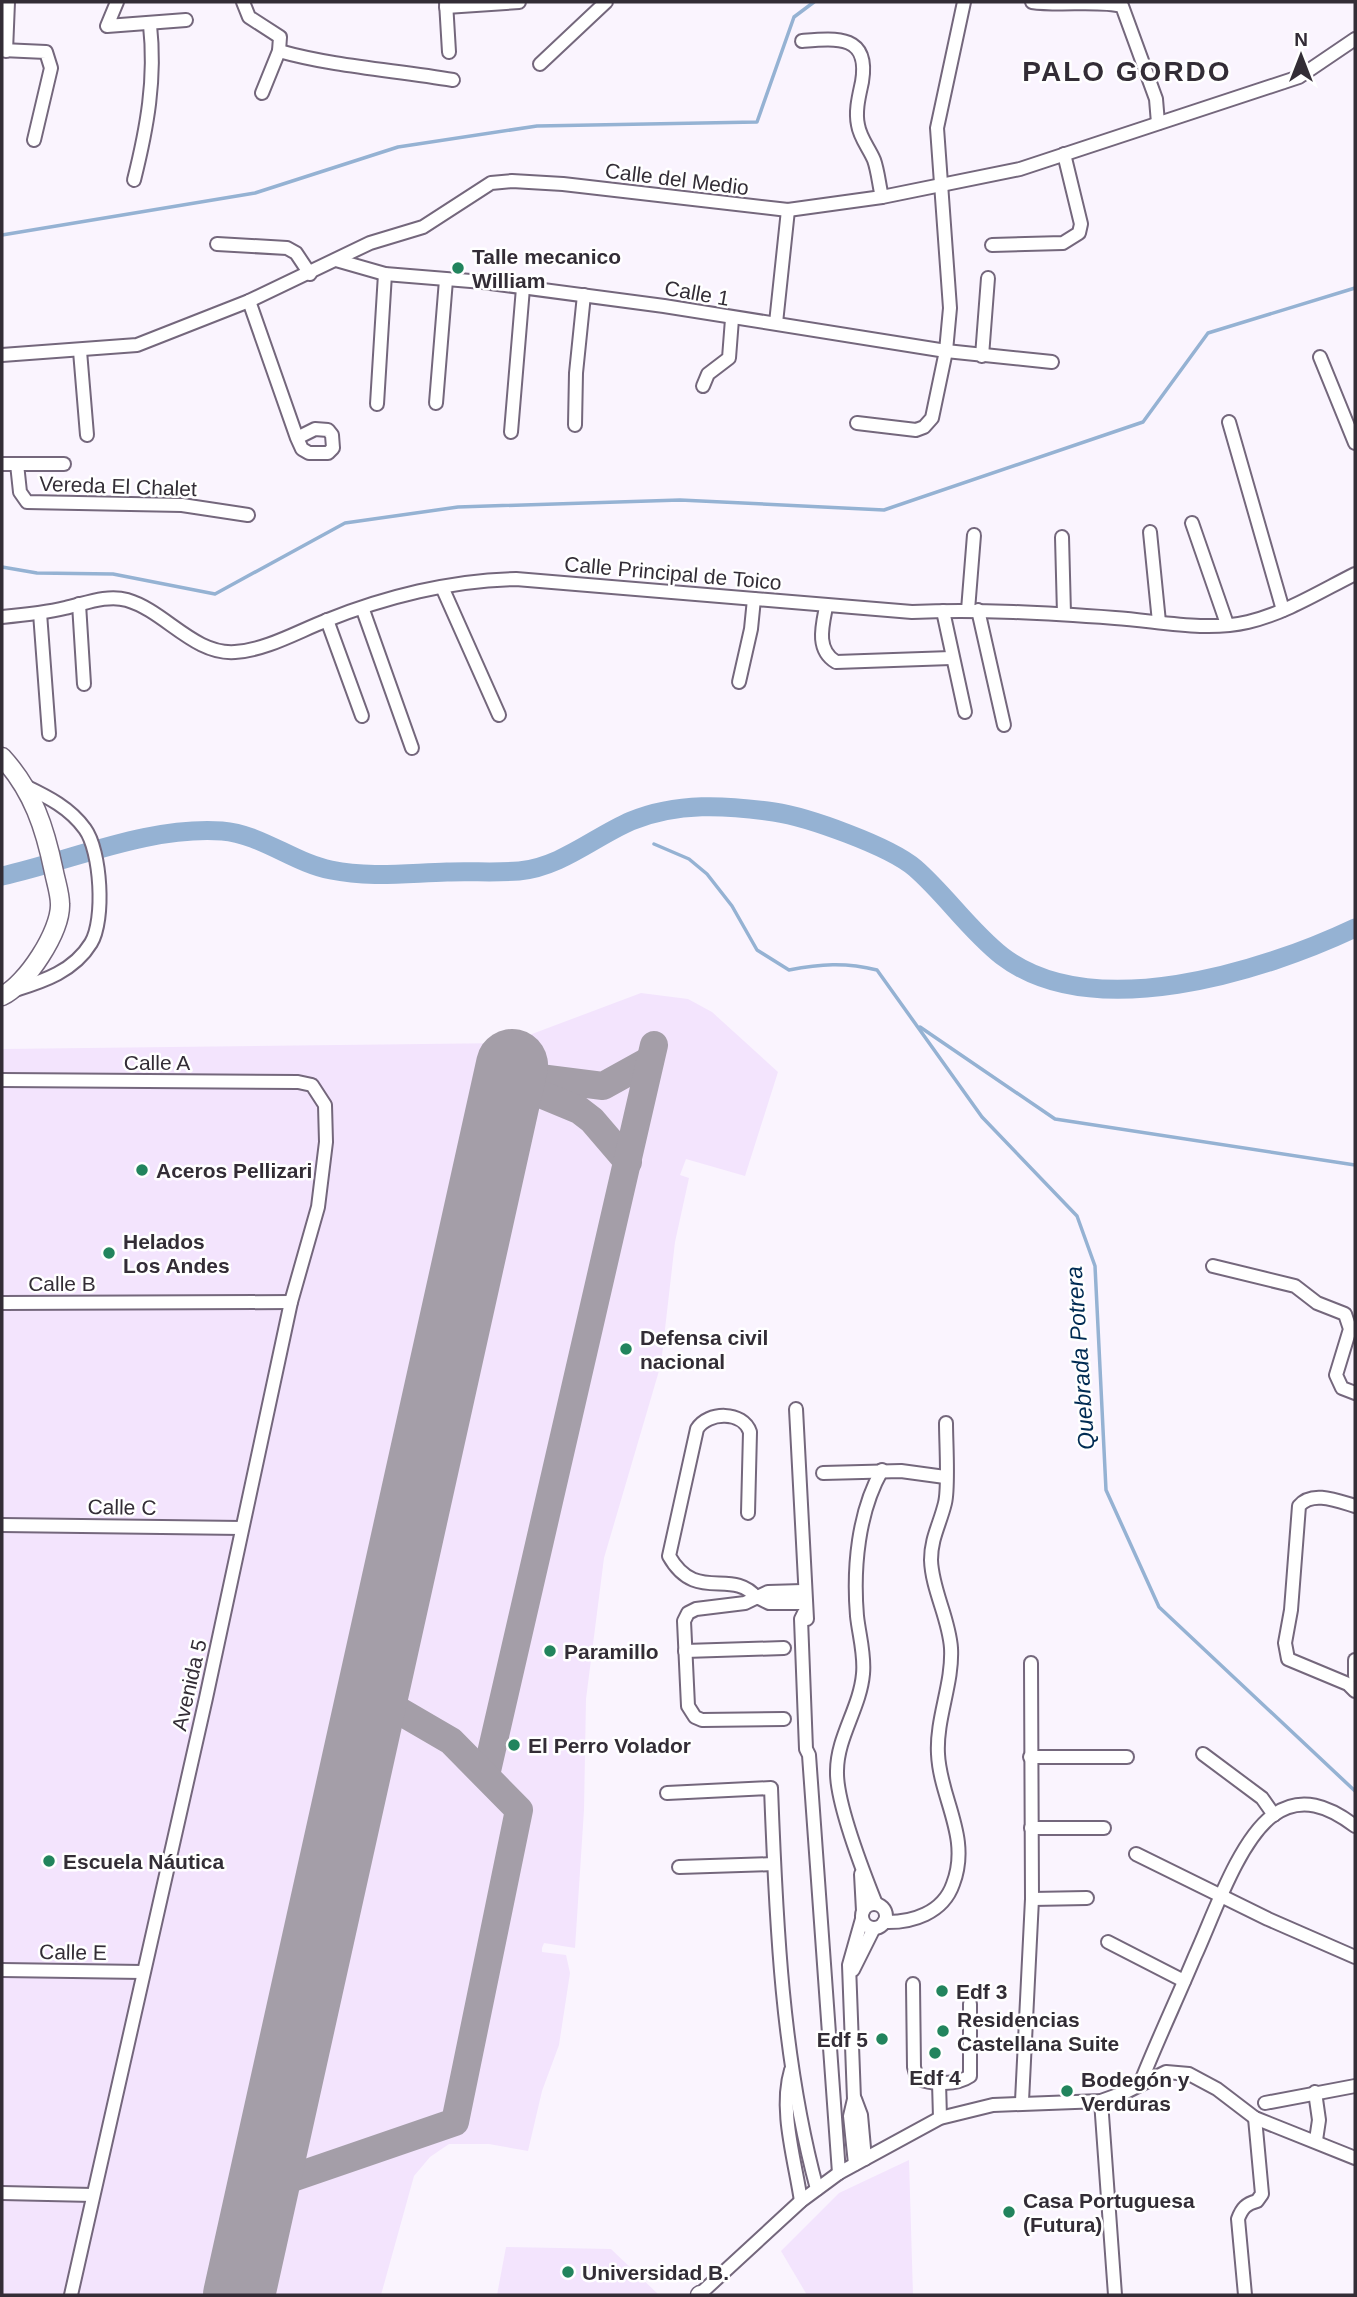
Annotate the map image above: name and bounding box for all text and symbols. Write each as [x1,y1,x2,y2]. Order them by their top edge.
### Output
north arrow [1266,21,1336,91]
text: N [1294,29,1308,50]
district label: PALO GORDO [1022,56,1232,87]
street label: Calle del Medio [604,159,750,199]
place label: Talle mecanico William [472,245,621,292]
marker: Talle mecanico William [450,260,466,276]
street label: Calle 1 [663,276,731,310]
street label: Vereda El Chalet [39,472,197,500]
street label: Calle Principal de Toico [563,552,783,594]
street label: Calle A [124,1051,190,1074]
place label: Aceros Pellizari [156,1159,312,1182]
marker: Aceros Pellizari [134,1162,150,1178]
place label: Helados Los Andes [123,1230,230,1277]
marker: Helados Los Andes [101,1245,117,1261]
water label: Quebrada Potrera [1061,1265,1099,1451]
street label: Calle B [28,1272,96,1295]
place label: Defensa civil nacional [640,1326,768,1373]
marker: Defensa civil nacional [618,1341,634,1357]
street label: Calle C [87,1495,157,1519]
street label: Avenida 5 [167,1637,211,1733]
place label: Paramillo [564,1640,659,1663]
marker: Paramillo [542,1643,558,1659]
place label: El Perro Volador [528,1734,691,1757]
marker: El Perro Volador [506,1737,522,1753]
place label: Escuela Náutica [63,1850,224,1873]
marker: Escuela Náutica [41,1853,57,1869]
street label: Calle E [39,1940,107,1964]
place label: Edf 3 [956,1980,1007,2003]
marker: Edf 3 [934,1983,950,1999]
place label: Residencias Castellana Suite [957,2008,1119,2055]
marker: Residencias Castellana Suite [935,2023,951,2039]
place label: Edf 5 [817,2028,868,2051]
marker: Edf 5 [874,2031,890,2047]
marker: Edf 4 [927,2045,943,2061]
place label: Edf 4 [909,2066,961,2089]
place label: Bodegón y Verduras [1081,2068,1190,2115]
marker: Bodegón y Verduras [1059,2083,1075,2099]
place label: Casa Portuguesa (Futura) [1023,2189,1195,2236]
marker: Casa Portuguesa (Futura) [1001,2204,1017,2220]
place label: Universidad B. [582,2261,729,2284]
marker: Universidad B. [560,2264,576,2280]

